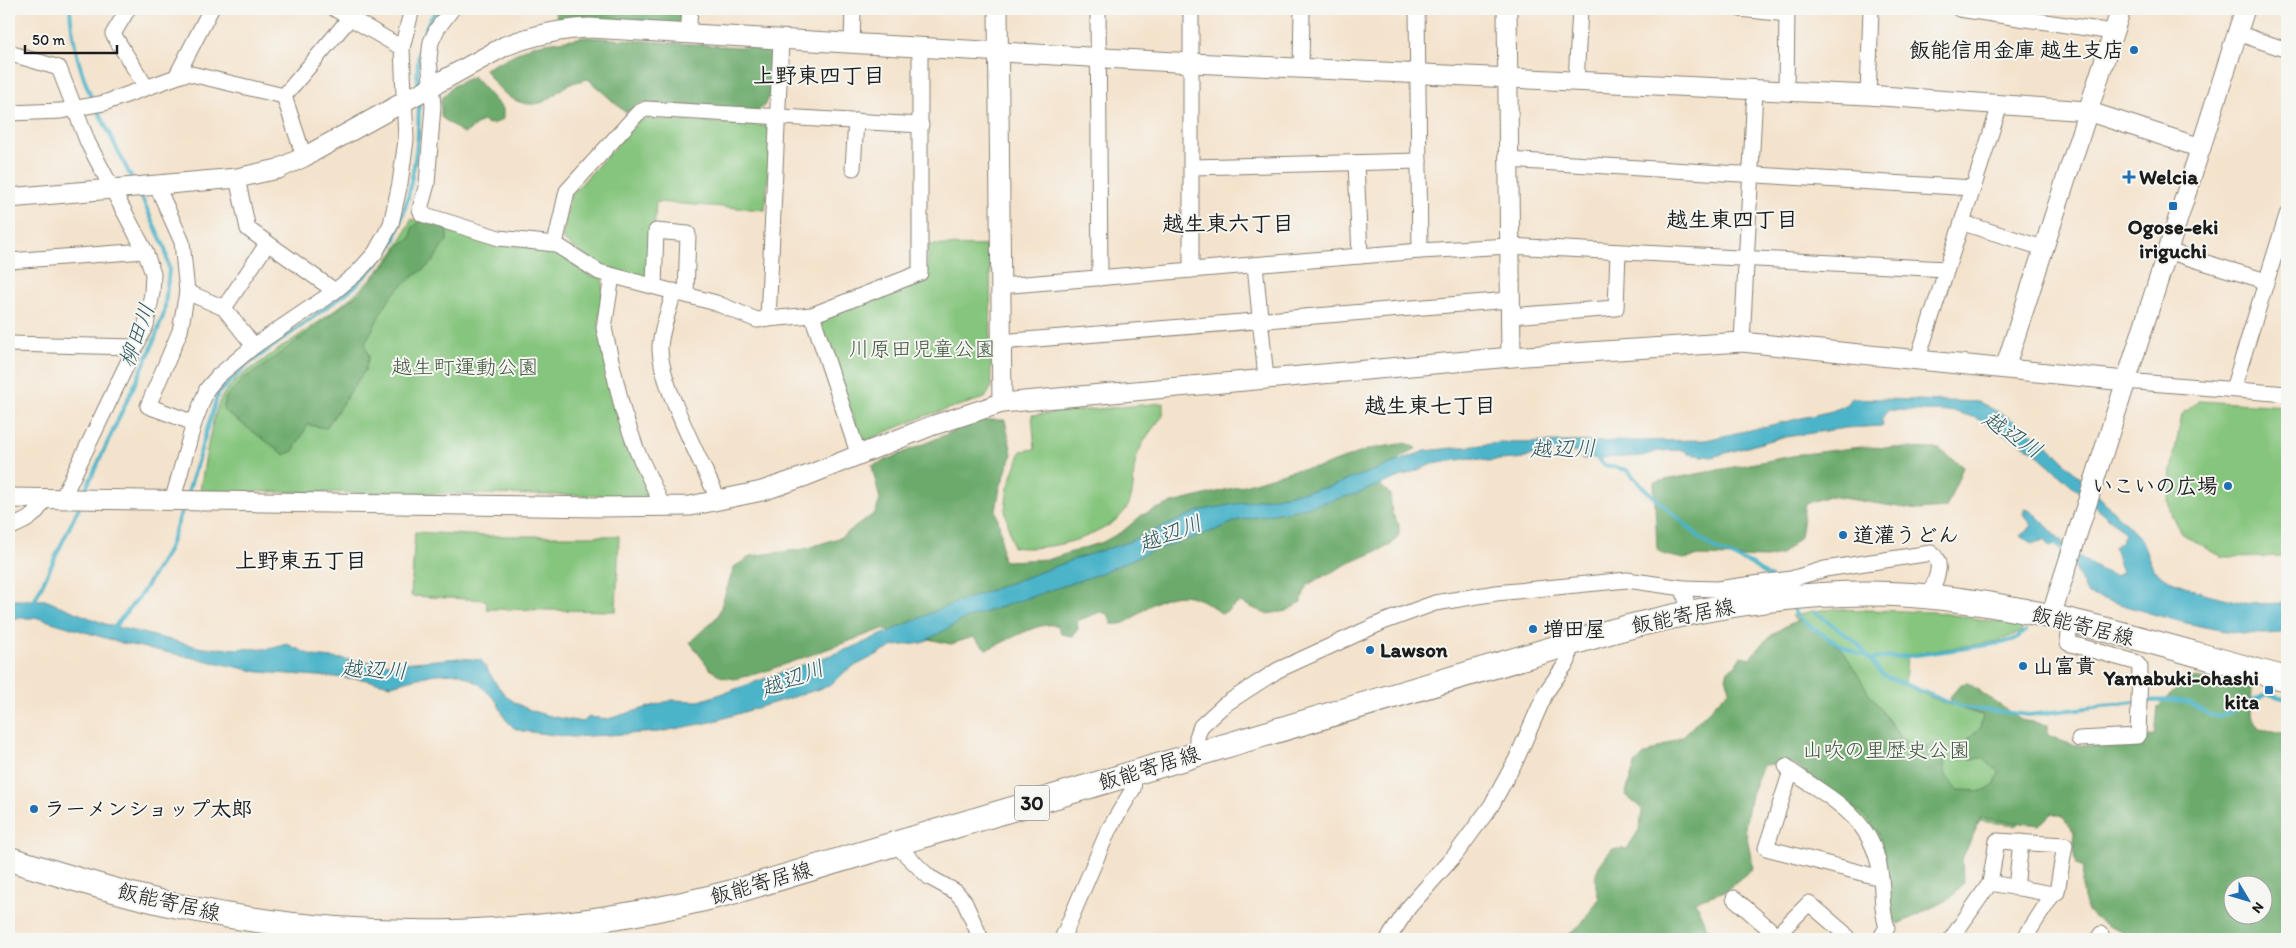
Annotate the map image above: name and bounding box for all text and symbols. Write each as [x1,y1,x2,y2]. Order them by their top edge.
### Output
scale bar [25,22,118,54]
text: 50 m [32,31,65,49]
place label: 飯能信用金庫 越生支店 [1909,37,2124,62]
marker: 飯能信用金庫 越生支店 [2128,44,2140,56]
district label: 上野東四丁目 [753,62,885,89]
place label: Welcia [2139,164,2199,189]
marker: Welcia [2123,171,2135,183]
marker: Ogose-eki iriguchi [2167,200,2179,212]
district label: 越生東四丁目 [1666,206,1798,233]
district label: 越生東六丁目 [1162,210,1294,237]
place label: Ogose-eki iriguchi [2128,214,2218,264]
water label: 柳田川 [112,300,160,371]
park label: 川原田児童公園 [849,336,996,361]
park label: 越生町運動公園 [392,354,539,379]
district label: 越生東七丁目 [1364,392,1496,419]
water label: 越辺川 [1977,404,2048,464]
water label: 越辺川 [1529,434,1596,463]
place label: いこいの広場 [2092,473,2218,498]
marker: いこいの広場 [2222,480,2234,492]
water label: 越辺川 [1134,509,1206,558]
place label: 道灌うどん [1853,522,1959,547]
marker: 道灌うどん [1837,529,1849,541]
district label: 上野東五丁目 [235,547,367,574]
street label: 飯能寄居線 [1629,593,1737,638]
street label: 飯能寄居線 [2029,601,2137,650]
place label: 増田屋 [1543,616,1606,641]
marker: 増田屋 [1527,623,1539,635]
place label: Lawson [1380,637,1448,662]
marker: Lawson [1364,644,1376,656]
place label: 山富貴 [2033,653,2096,678]
water label: 越辺川 [756,654,828,703]
water label: 越辺川 [340,655,407,684]
marker: 山富貴 [2017,660,2029,672]
place label: Yamabuki-ohashi kita [2103,665,2260,714]
marker: Yamabuki-ohashi kita [2263,684,2275,696]
park label: 山吹の里歴史公園 [1802,737,1970,762]
street label: 飯能寄居線 [1095,740,1203,795]
road number: 30 [1014,786,1050,820]
place label: ラーメンショップ太郎 [44,796,252,821]
marker: ラーメンショップ太郎 [28,803,40,815]
street label: 飯能寄居線 [707,856,815,909]
north arrow [2224,876,2274,926]
street label: 飯能寄居線 [115,878,223,926]
text: N [2248,899,2267,917]

